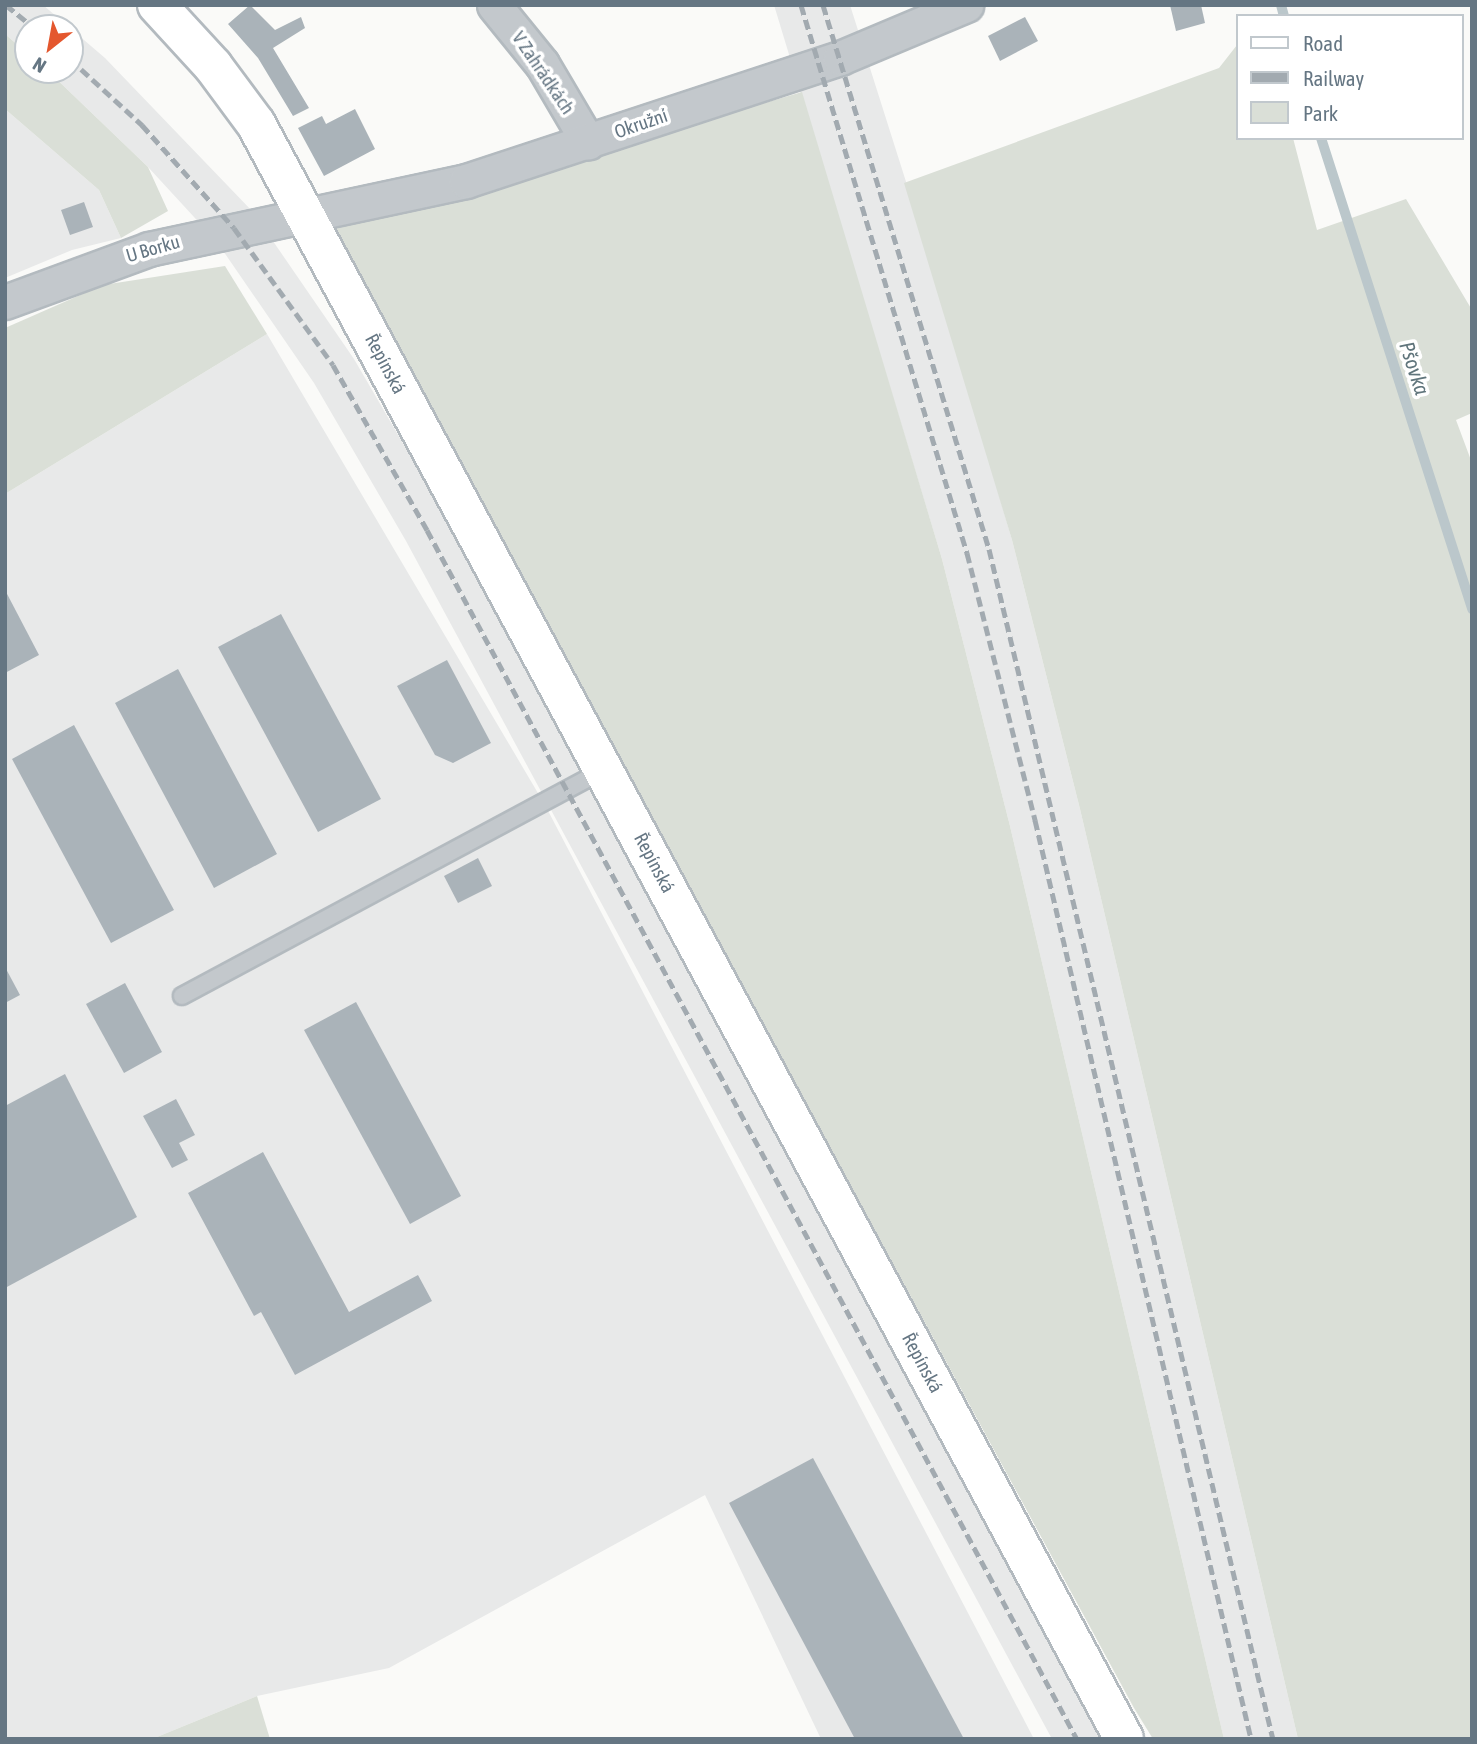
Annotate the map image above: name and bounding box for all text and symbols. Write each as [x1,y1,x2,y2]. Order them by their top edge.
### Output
north arrow [14,14,84,84]
legend [1236,14,1463,140]
street label: V Zahrádkách [507,27,579,119]
text: Road [1303,31,1343,55]
text: N [29,53,50,78]
text: Railway [1303,66,1364,90]
text: Park [1303,101,1338,125]
street label: Okružní [611,104,671,144]
street label: U Borku [123,230,183,268]
street label: Řepínská [360,330,410,398]
water label: Pšovka [1395,338,1435,398]
street label: Řepínská [629,829,679,897]
street label: Řepínská [897,1329,947,1397]

